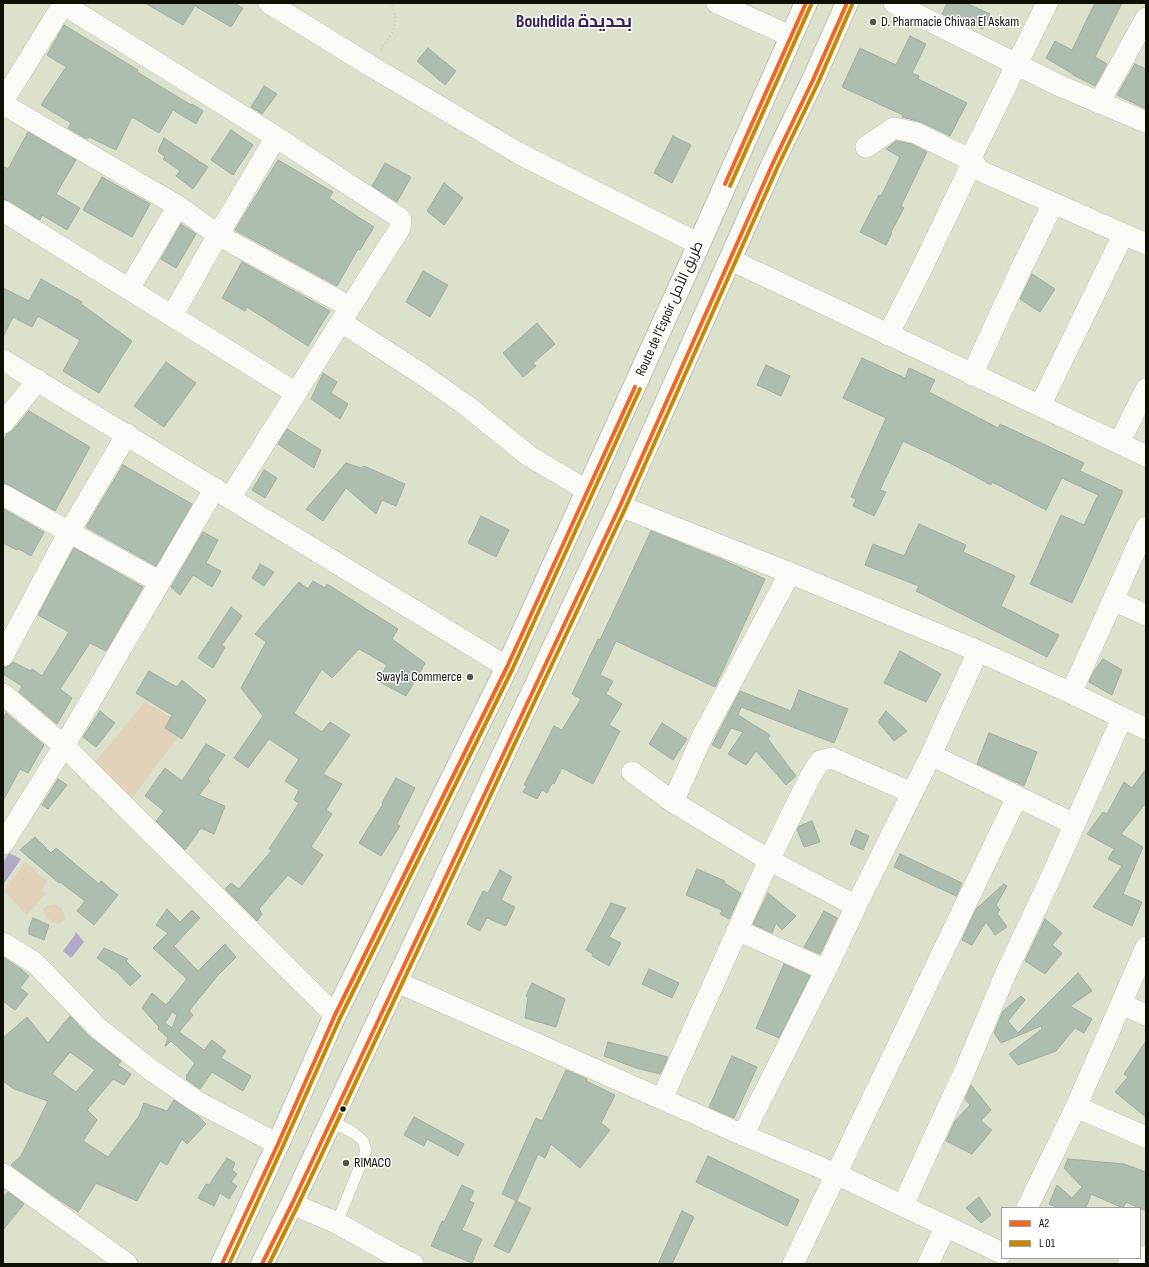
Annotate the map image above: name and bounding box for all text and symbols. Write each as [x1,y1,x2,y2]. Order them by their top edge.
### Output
district label: Bouhdida بحديدة [516,11,632,33]
place label: D. Pharmacie Chivaa El Askam [881,14,1019,30]
marker: D. Pharmacie Chivaa El Askam [868,17,878,27]
street label: Route de l’Espoir طريق الأمل [633,239,707,379]
place label: Swayla Commerce [376,669,462,685]
marker: Swayla Commerce [465,672,475,682]
unlabelled marker [338,1104,348,1114]
place label: RIMACO [354,1155,391,1171]
marker: RIMACO [341,1158,351,1168]
legend [1001,1207,1141,1259]
text: A2 [1039,1216,1049,1231]
text: L 01 [1039,1236,1055,1251]

